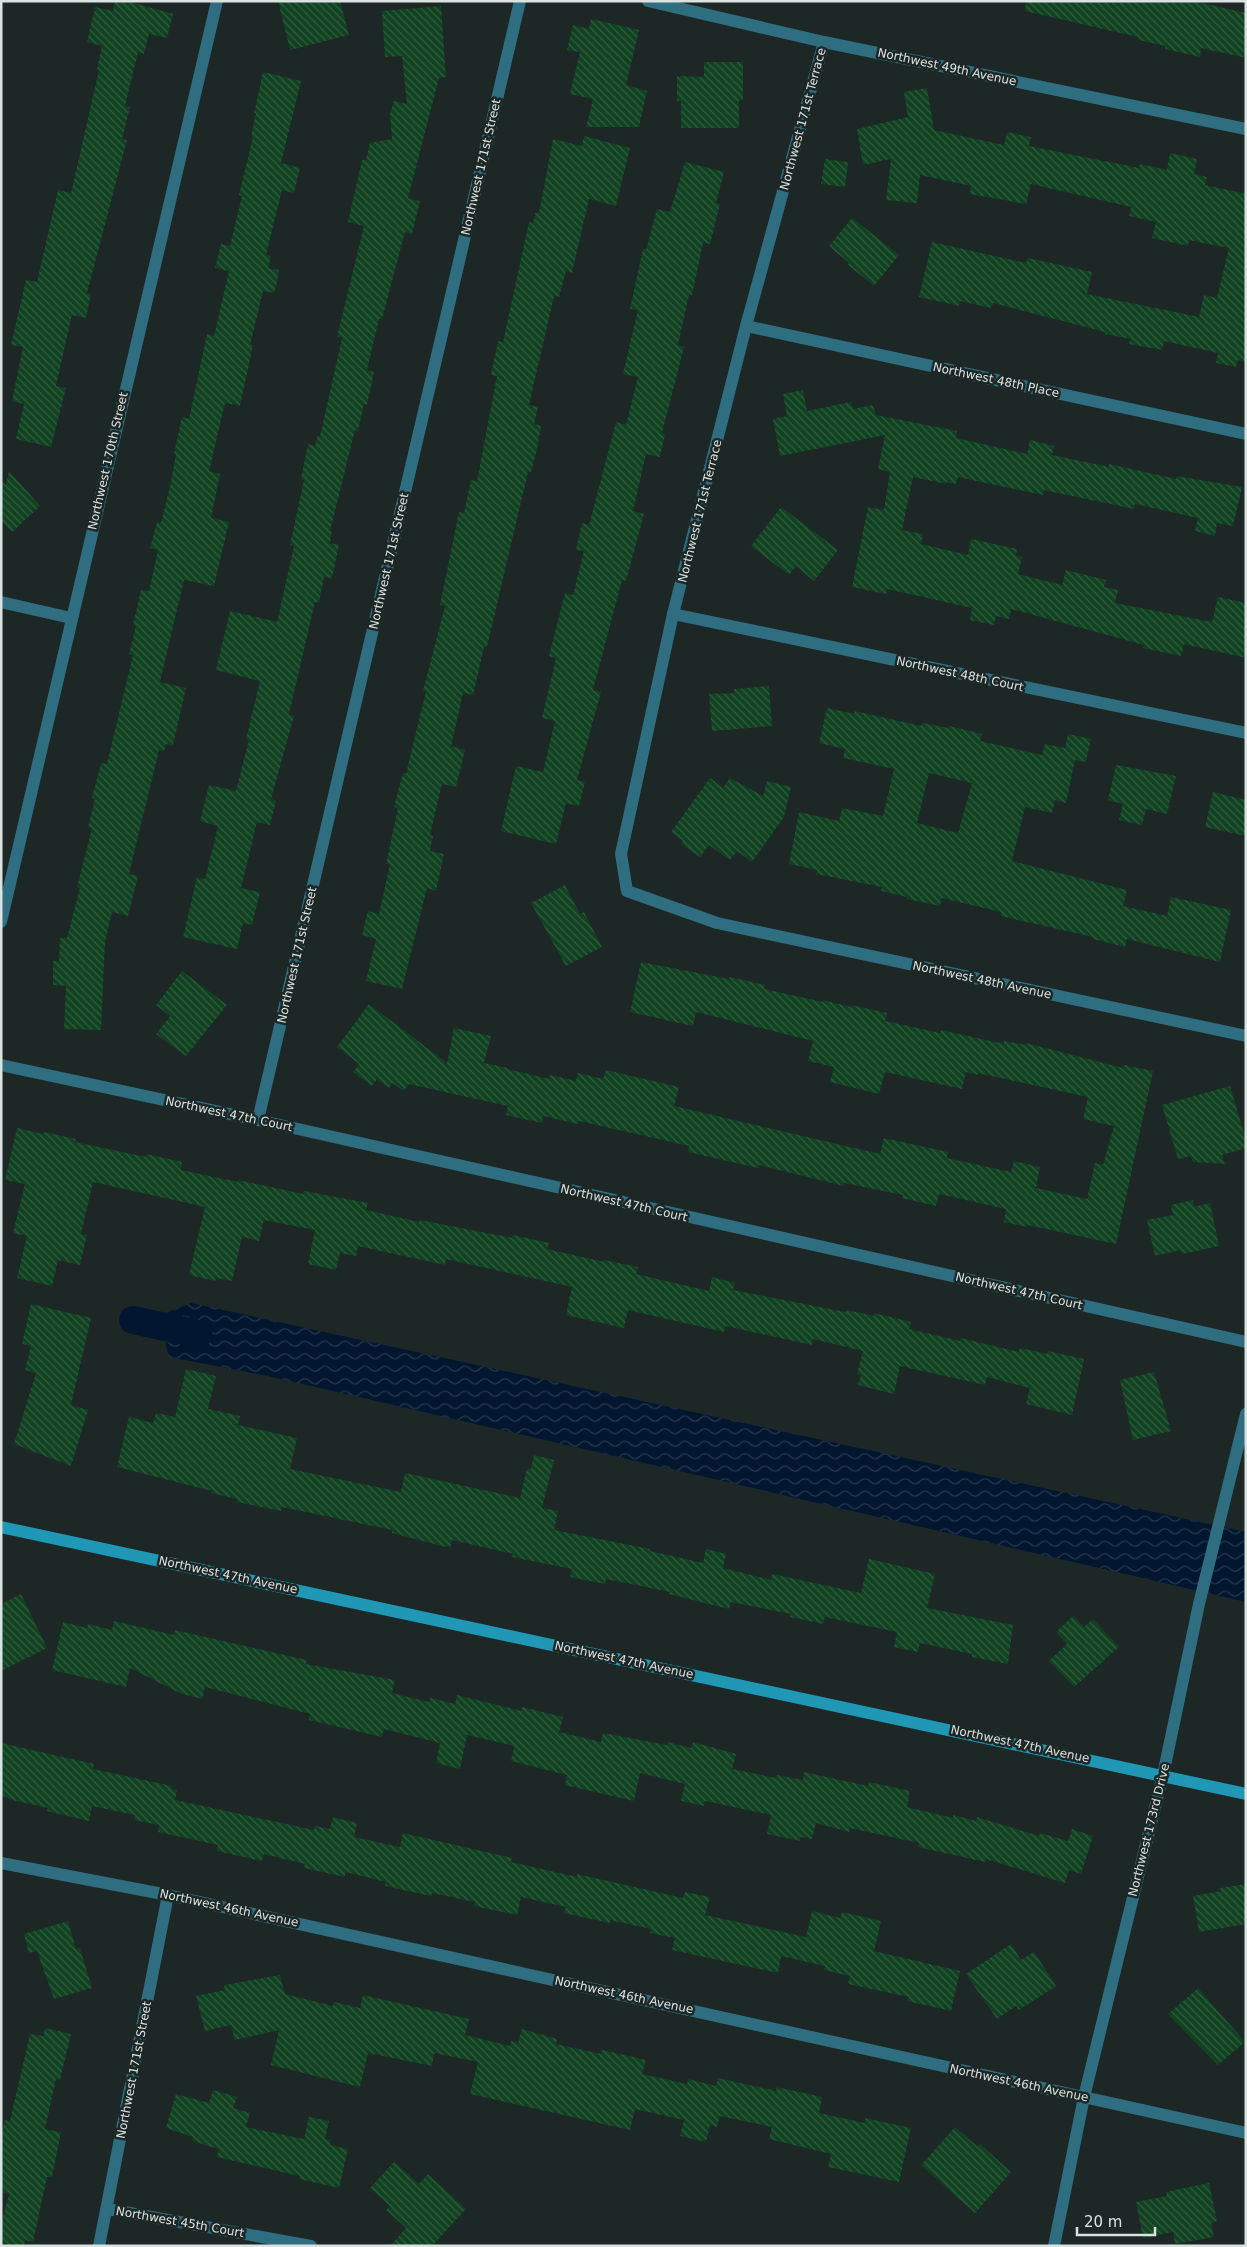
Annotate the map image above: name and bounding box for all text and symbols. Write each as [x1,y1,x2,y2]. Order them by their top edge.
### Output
street label: Northwest 49th Avenue [876,45,1018,89]
street label: Northwest 171st Terrace [777,46,829,192]
street label: Northwest 171st Street [458,97,504,237]
street label: Northwest 48th Place [932,360,1060,400]
street label: Northwest 170th Street [85,390,131,531]
street label: Northwest 171st Terrace [675,438,725,584]
street label: Northwest 171st Street [366,491,412,631]
street label: Northwest 48th Court [895,654,1025,694]
street label: Northwest 171st Street [274,885,320,1025]
street label: Northwest 48th Avenue [911,958,1053,1002]
street label: Northwest 47th Court [164,1094,294,1134]
street label: Northwest 47th Court [559,1182,689,1224]
street label: Northwest 47th Court [954,1270,1084,1312]
street label: Northwest 47th Avenue [157,1553,299,1597]
street label: Northwest 47th Avenue [553,1638,695,1682]
street label: Northwest 47th Avenue [949,1722,1091,1766]
street label: Northwest 173rd Drive [1126,1762,1172,1898]
street label: Northwest 46th Avenue [158,1886,300,1930]
street label: Northwest 46th Avenue [553,1973,695,2017]
street label: Northwest 171st Street [114,2000,154,2140]
street label: Northwest 46th Avenue [948,2061,1090,2105]
street label: Northwest 45th Court [115,2204,245,2240]
scale bar [1077,2204,1154,2236]
text: 20 m [1084,2213,1122,2231]

